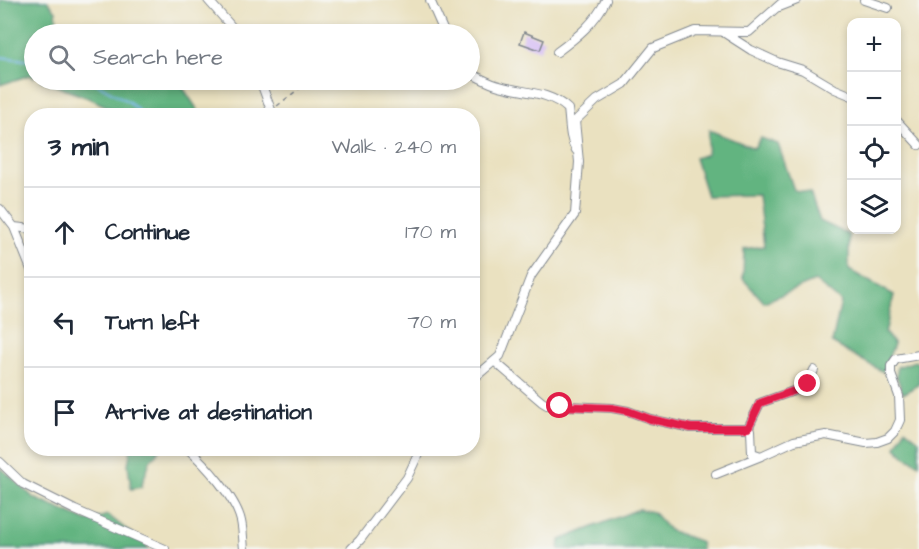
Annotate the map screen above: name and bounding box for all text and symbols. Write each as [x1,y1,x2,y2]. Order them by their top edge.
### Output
map controls [847,18,901,234]
button: + [847,18,901,72]
search box [24,24,480,90]
icon: search [45,41,78,74]
text: Search here [93,42,223,73]
button: − [847,72,901,126]
button: locate [847,126,901,180]
text: 3 min [48,129,109,165]
text: Walk · 240 m [332,133,456,161]
button: layers [847,180,901,234]
icon: ahead [48,216,81,249]
text: Continue [105,217,190,248]
text: 170 m [405,218,456,246]
icon: left [48,306,81,339]
text: Turn left [105,307,199,338]
text: 70 m [408,308,456,336]
route end [794,370,820,396]
route start [546,392,572,418]
icon: arrive [48,396,81,429]
text: Arrive at destination [105,397,312,428]

